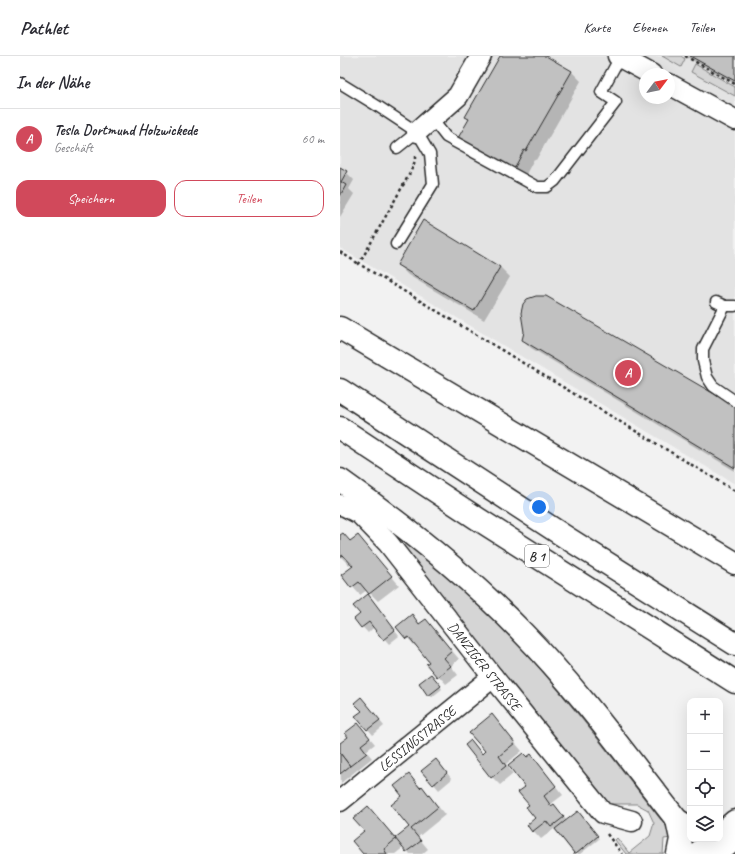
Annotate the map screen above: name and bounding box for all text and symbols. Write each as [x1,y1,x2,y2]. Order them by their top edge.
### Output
text: Pathlet [20,16,68,40]
text: Karte [583,19,610,36]
text: Ebenen [632,19,667,36]
text: Teilen [689,19,715,36]
north arrow [639,68,675,104]
text: In der Nähe [16,72,89,93]
text: Tesla Dortmund Holzwickede [54,121,197,140]
text: A [26,131,32,147]
text: 60 m [302,131,324,147]
text: Geschäft [54,140,93,156]
button: Speichern [16,180,166,217]
button: Teilen [174,180,324,217]
pin: A [615,358,641,388]
your location [529,497,549,517]
road number: B 1 [525,545,549,567]
street label: DANZIGER STRASSE [444,619,526,716]
map controls [687,698,723,842]
button: + [687,698,723,734]
street label: LESSINGSTRASSE [375,702,460,775]
button: − [687,734,723,770]
button: locate [687,770,723,806]
button: layers [687,806,723,842]

